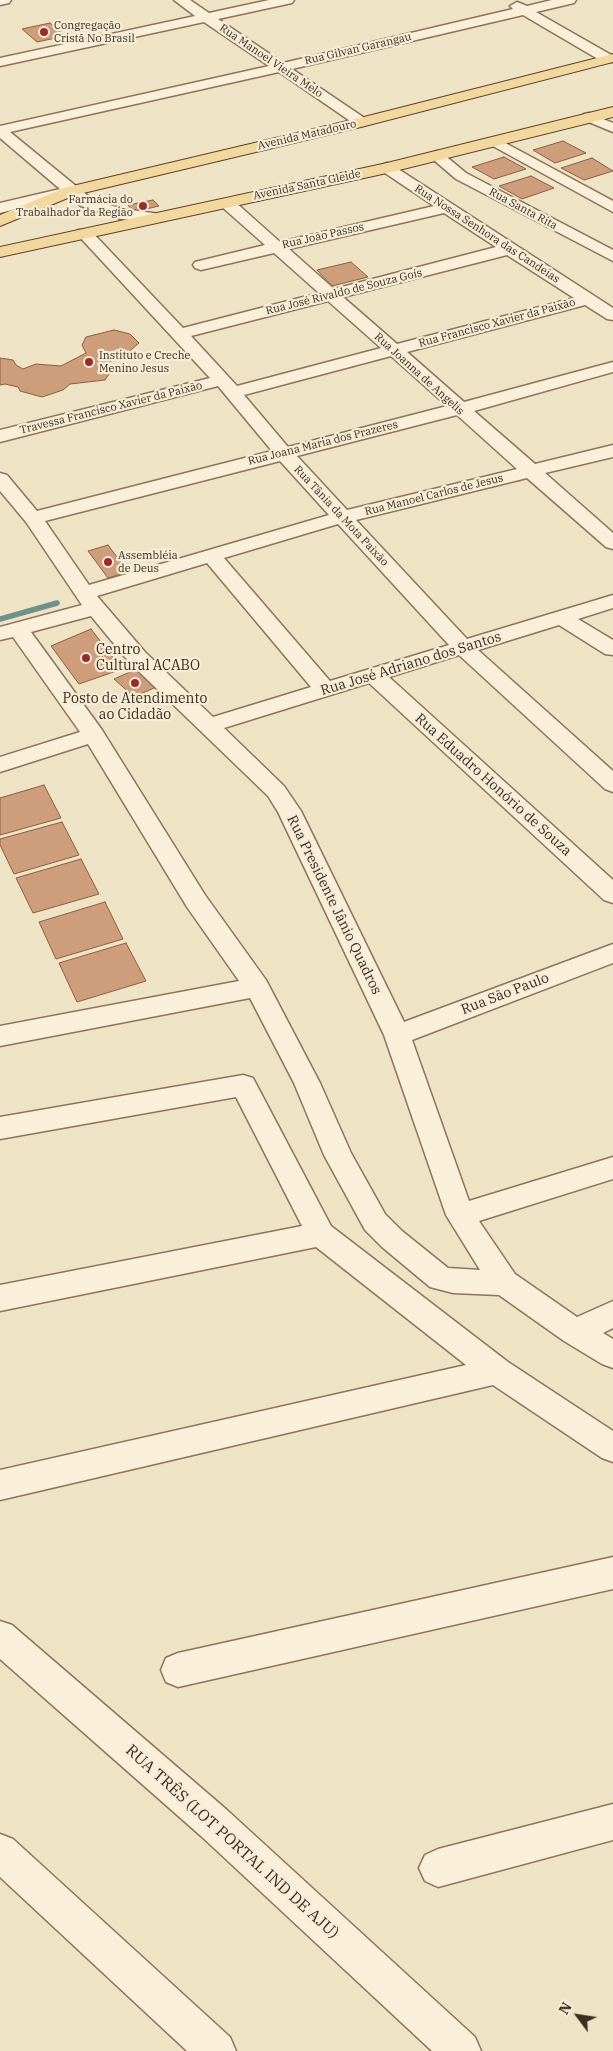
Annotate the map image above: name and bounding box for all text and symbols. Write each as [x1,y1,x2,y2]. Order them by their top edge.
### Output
place label: Congregação Cristã No Brasil [54,19,135,45]
street label: Rua Manoel Vieira Melo [217,21,325,101]
marker: Congregação Cristã No Brasil [38,26,50,38]
street label: Rua Gilvan Garangau [303,30,413,68]
street label: Avenida Matadouro [256,117,358,153]
street label: Avenida Santa Gleide [252,167,362,203]
street label: Rua Nossa Senhora das Candeias [412,182,562,286]
street label: Rua Santa Rita [487,185,559,233]
place label: Farmácia do Trabalhador da Região [16,193,133,219]
marker: Farmácia do Trabalhador da Região [137,200,149,212]
street label: Rua João Passos [281,220,365,252]
street label: Rua José Rivaldo de Souza Goís [264,266,424,318]
street label: Rua Francisco Xavier da Paixão [417,296,577,350]
street label: Rua Joanna de Angelis [371,330,467,418]
place label: Instituto e Creche Menino Jesus [99,349,190,375]
marker: Instituto e Creche Menino Jesus [83,356,95,368]
street label: Travessa Francisco Xavier da Paixão [18,379,204,437]
street label: Rua Joana Maria dos Prazeres [247,418,399,468]
street label: Rua Tânia da Mota Paixão [291,463,391,569]
street label: Rua Manoel Carlos de Jesus [363,471,505,519]
place label: Assembléia de Deus [118,549,178,575]
marker: Assembléia de Deus [102,556,114,568]
street label: Rua José Adriano dos Santos [319,628,503,700]
place label: Centro Cultural ACABO [96,642,200,674]
marker: Centro Cultural ACABO [80,652,92,664]
marker: Posto de Atendimento ao Cidadão [129,677,141,689]
place label: Posto de Atendimento ao Cidadão [63,691,207,724]
street label: Rua Eduadro Honório de Souza [411,710,575,860]
street label: Rua Presidente Jânio Quadros [283,813,385,997]
street label: Rua São Paulo [459,970,551,1018]
street label: RUA TRÊS (LOT PORTAL IND DE AJU) [121,1741,343,1943]
north arrow [553,1991,603,2041]
text: N [555,1999,576,2018]

